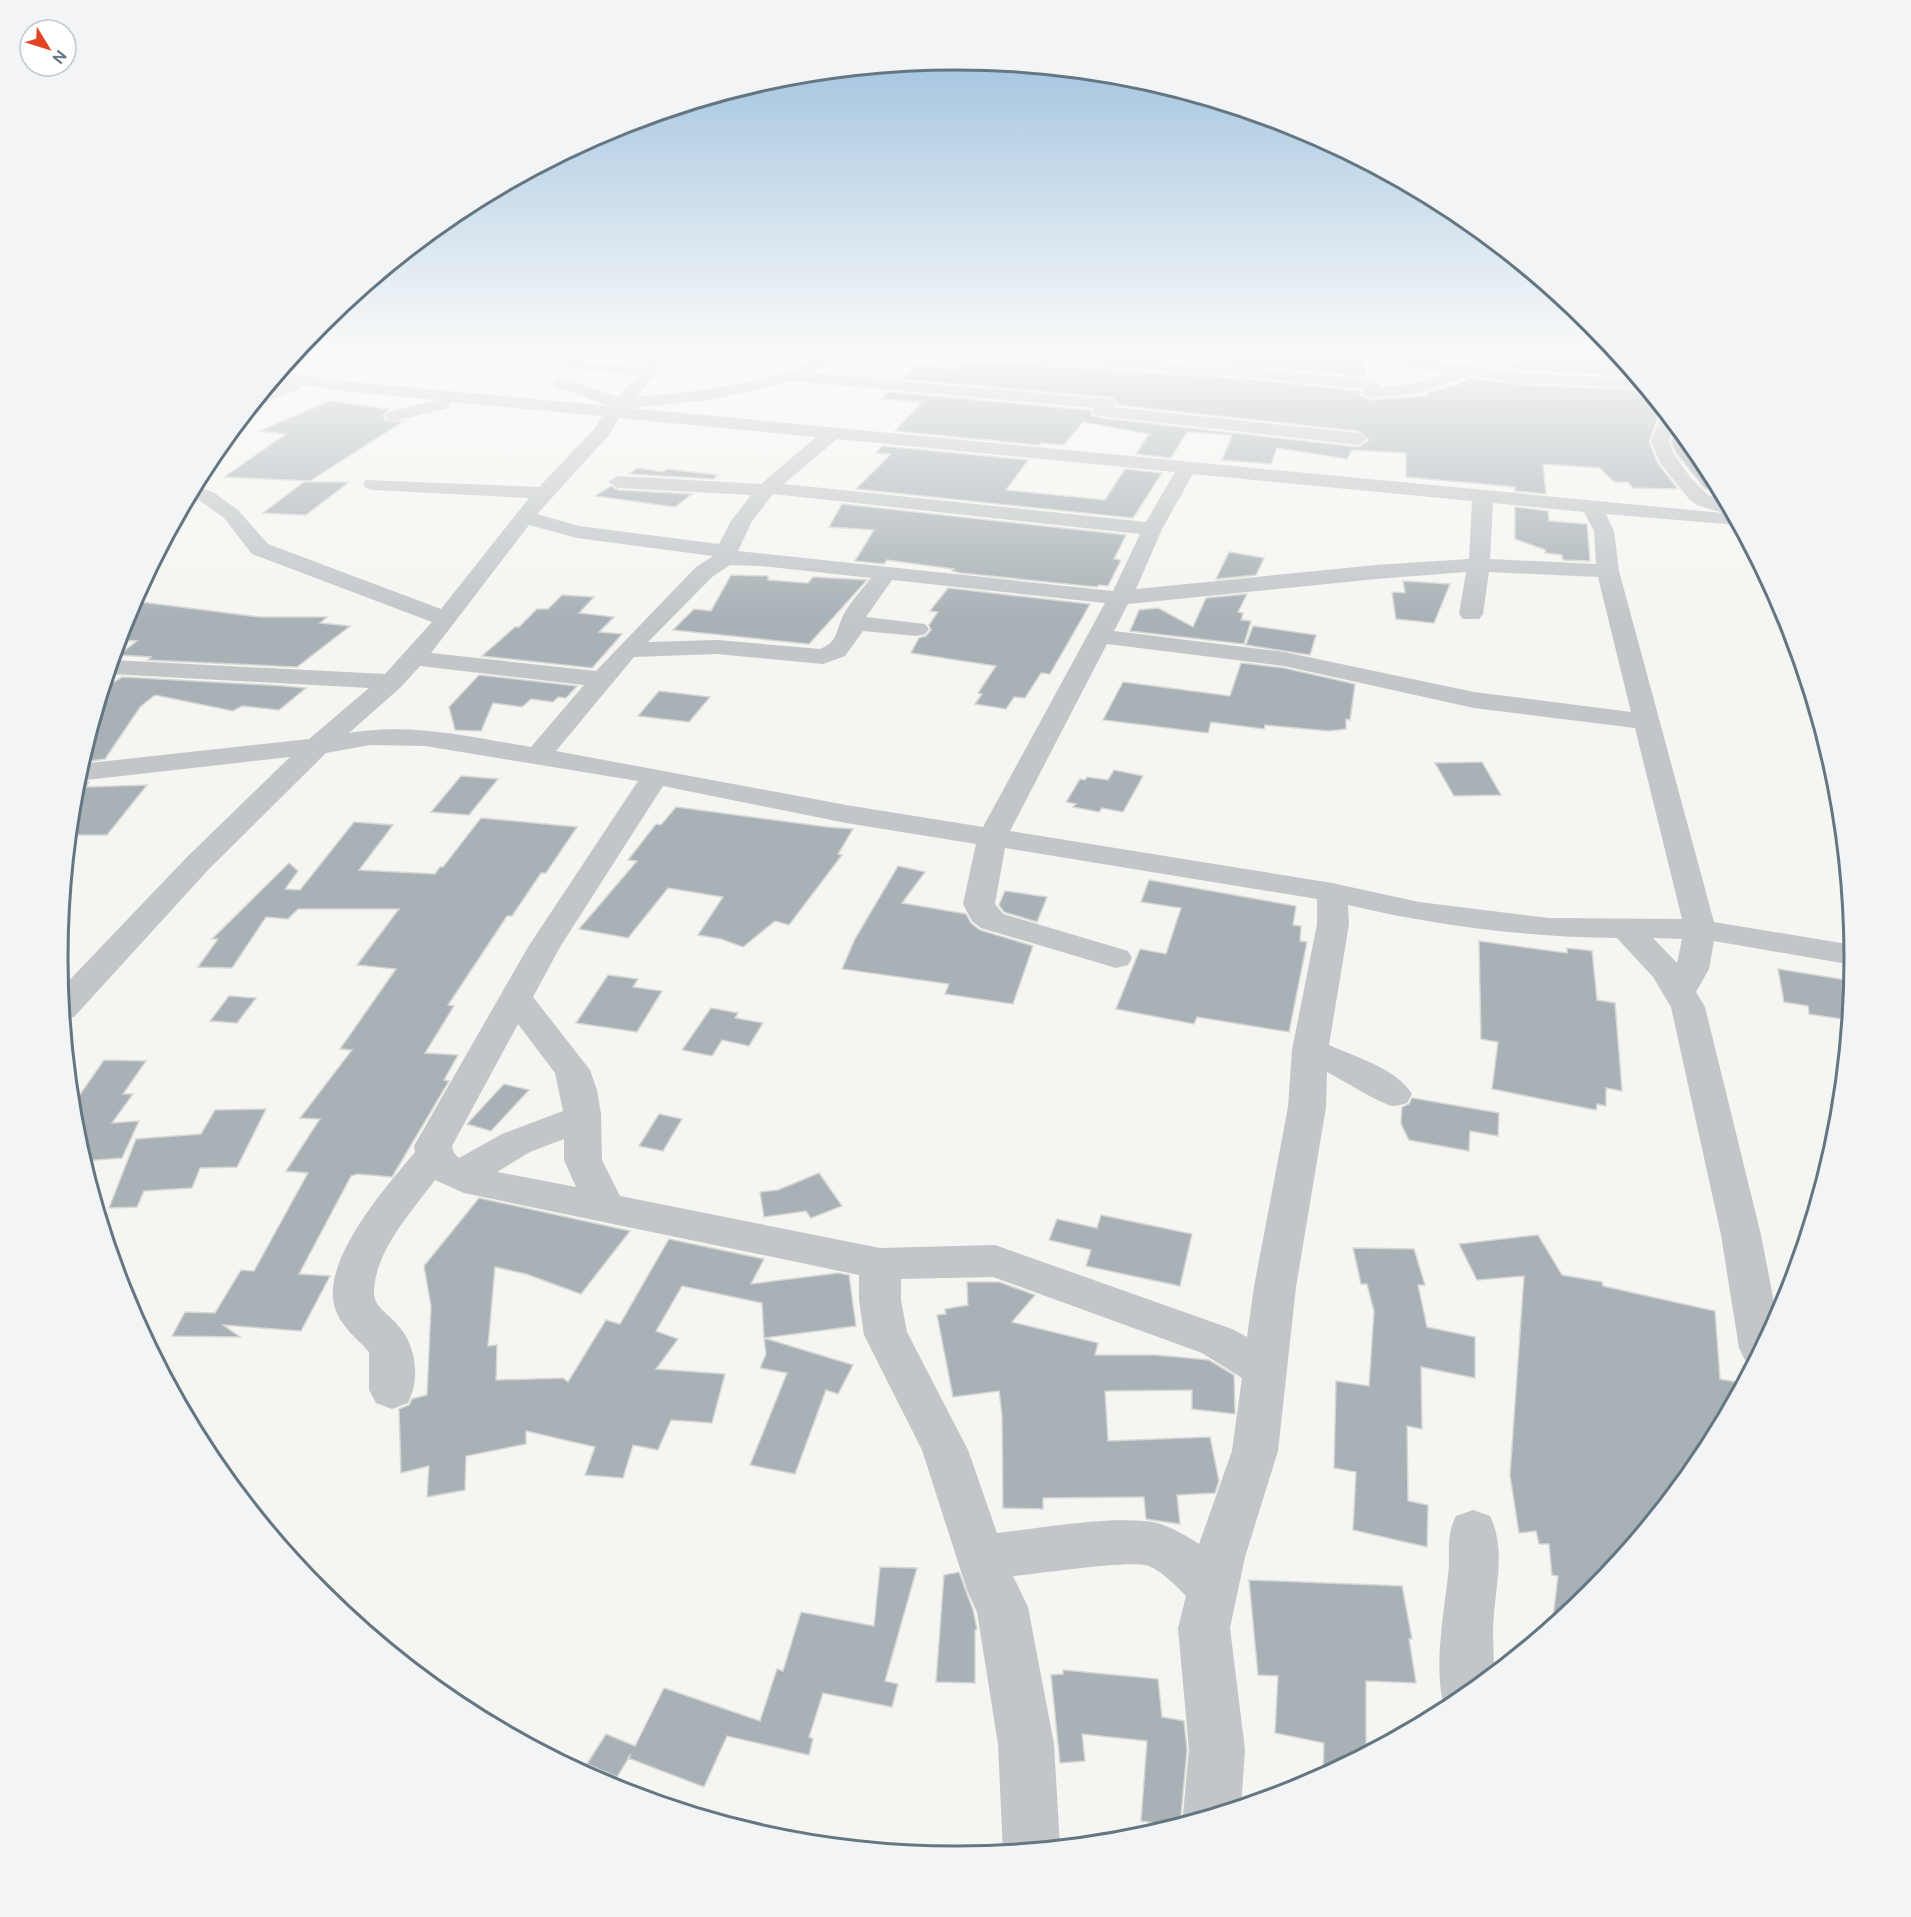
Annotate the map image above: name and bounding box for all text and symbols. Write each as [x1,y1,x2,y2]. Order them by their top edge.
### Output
north arrow [18,18,78,78]
text: N [48,46,71,68]

